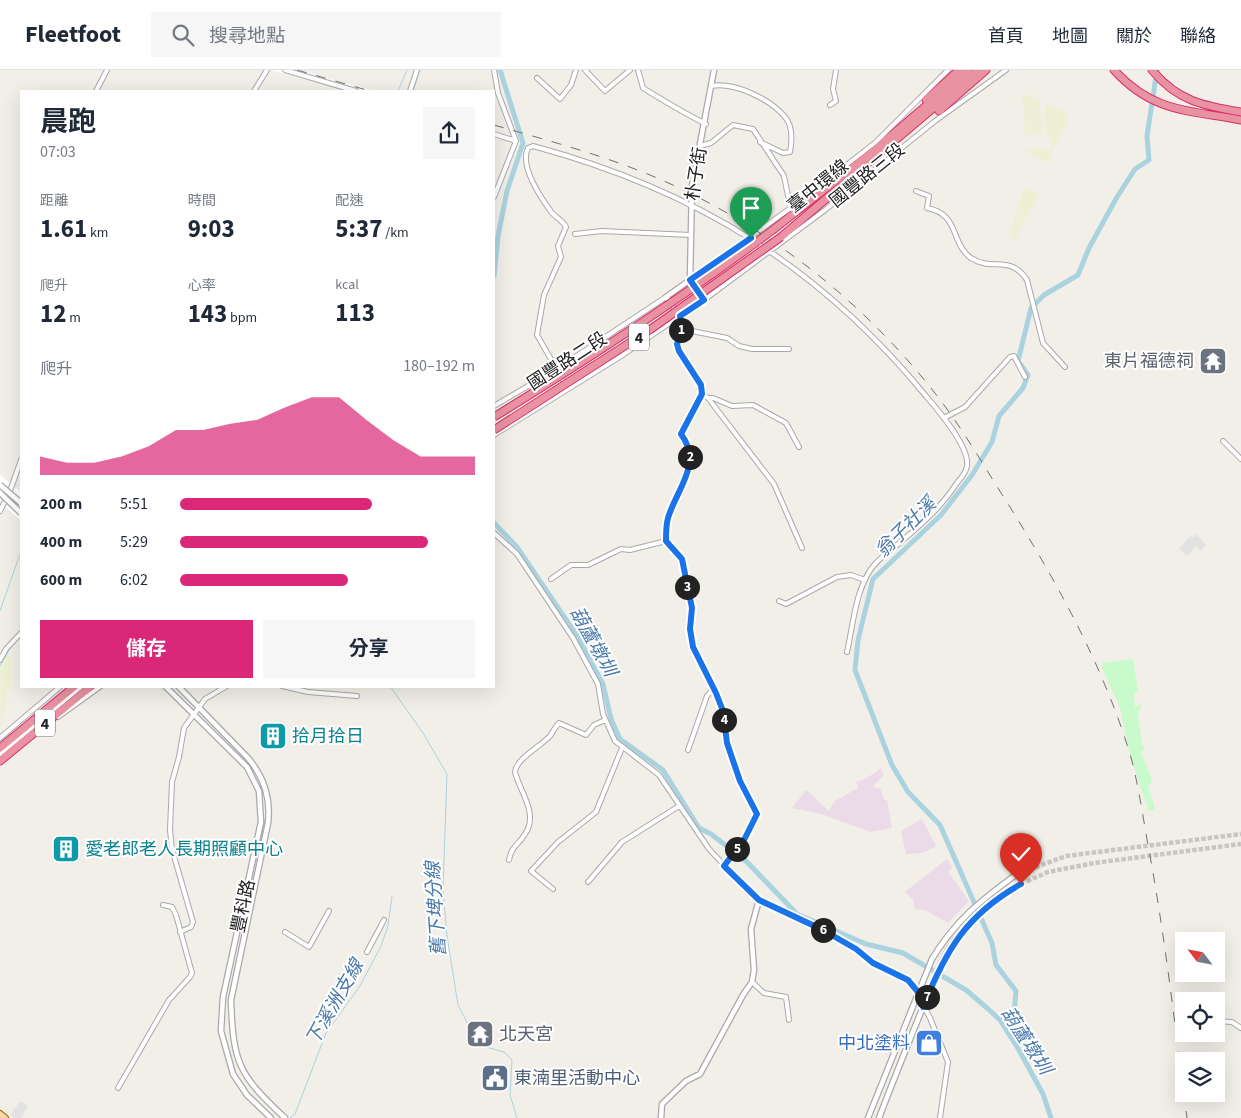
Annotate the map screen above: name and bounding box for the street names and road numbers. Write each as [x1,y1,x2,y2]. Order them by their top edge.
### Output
street label: 國豐路三段 [824,137,910,213]
street label: 朴子街 [680,145,713,203]
street label: 臺中環線 [782,154,854,219]
road number: 4 [629,323,649,350]
street label: 國豐路二段 [523,326,612,396]
road number: 4 [35,710,55,736]
street label: 豐科路 [226,877,261,935]

